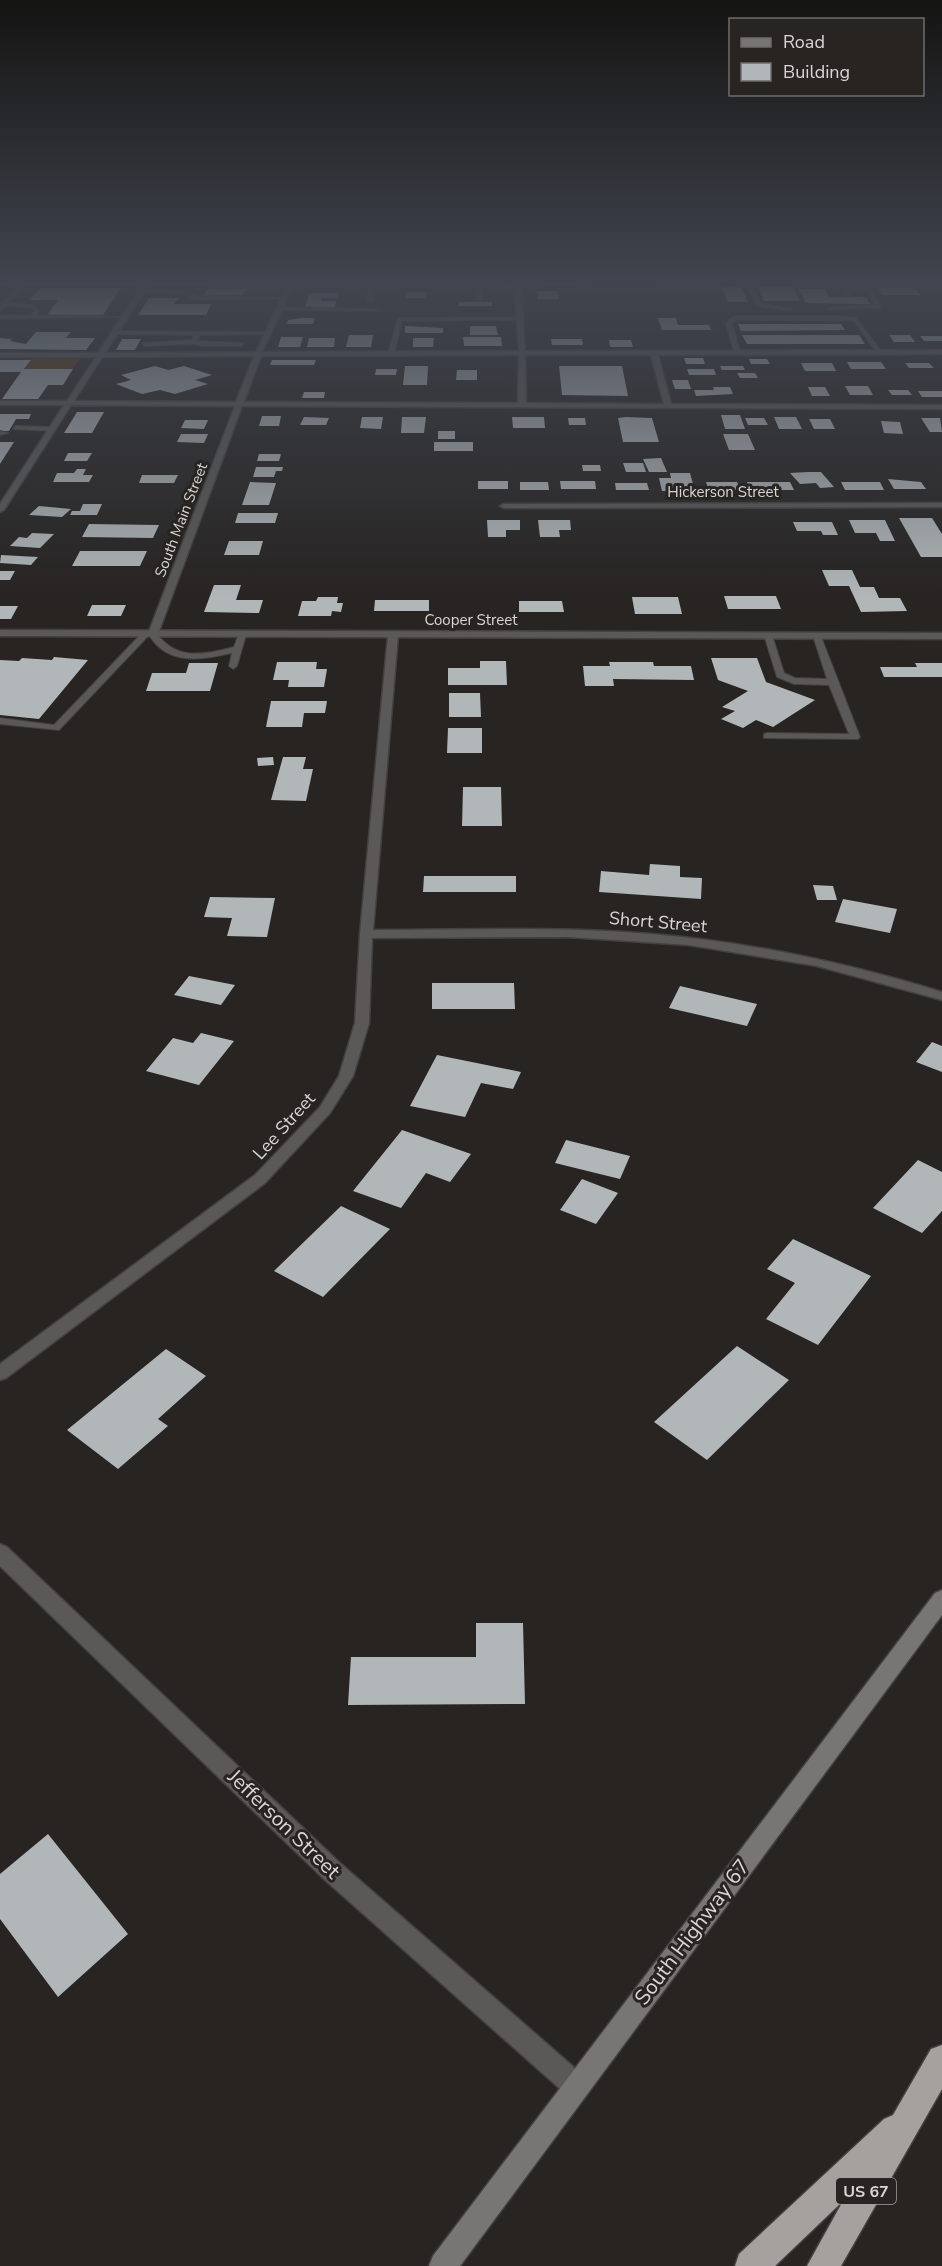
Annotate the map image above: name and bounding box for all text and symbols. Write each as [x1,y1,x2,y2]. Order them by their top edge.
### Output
legend [729,18,924,96]
text: Road [783,30,825,54]
text: Building [783,60,850,84]
street label: South Main Street [150,459,212,580]
street label: Hickerson Street [667,482,779,502]
street label: Cooper Street [424,610,518,630]
street label: Short Street [608,906,709,938]
street label: Lee Street [247,1087,321,1165]
street label: Jefferson Street [221,1762,347,1885]
street label: South Highway 67 [628,1853,756,2011]
road number: US 67 [836,2178,896,2204]

